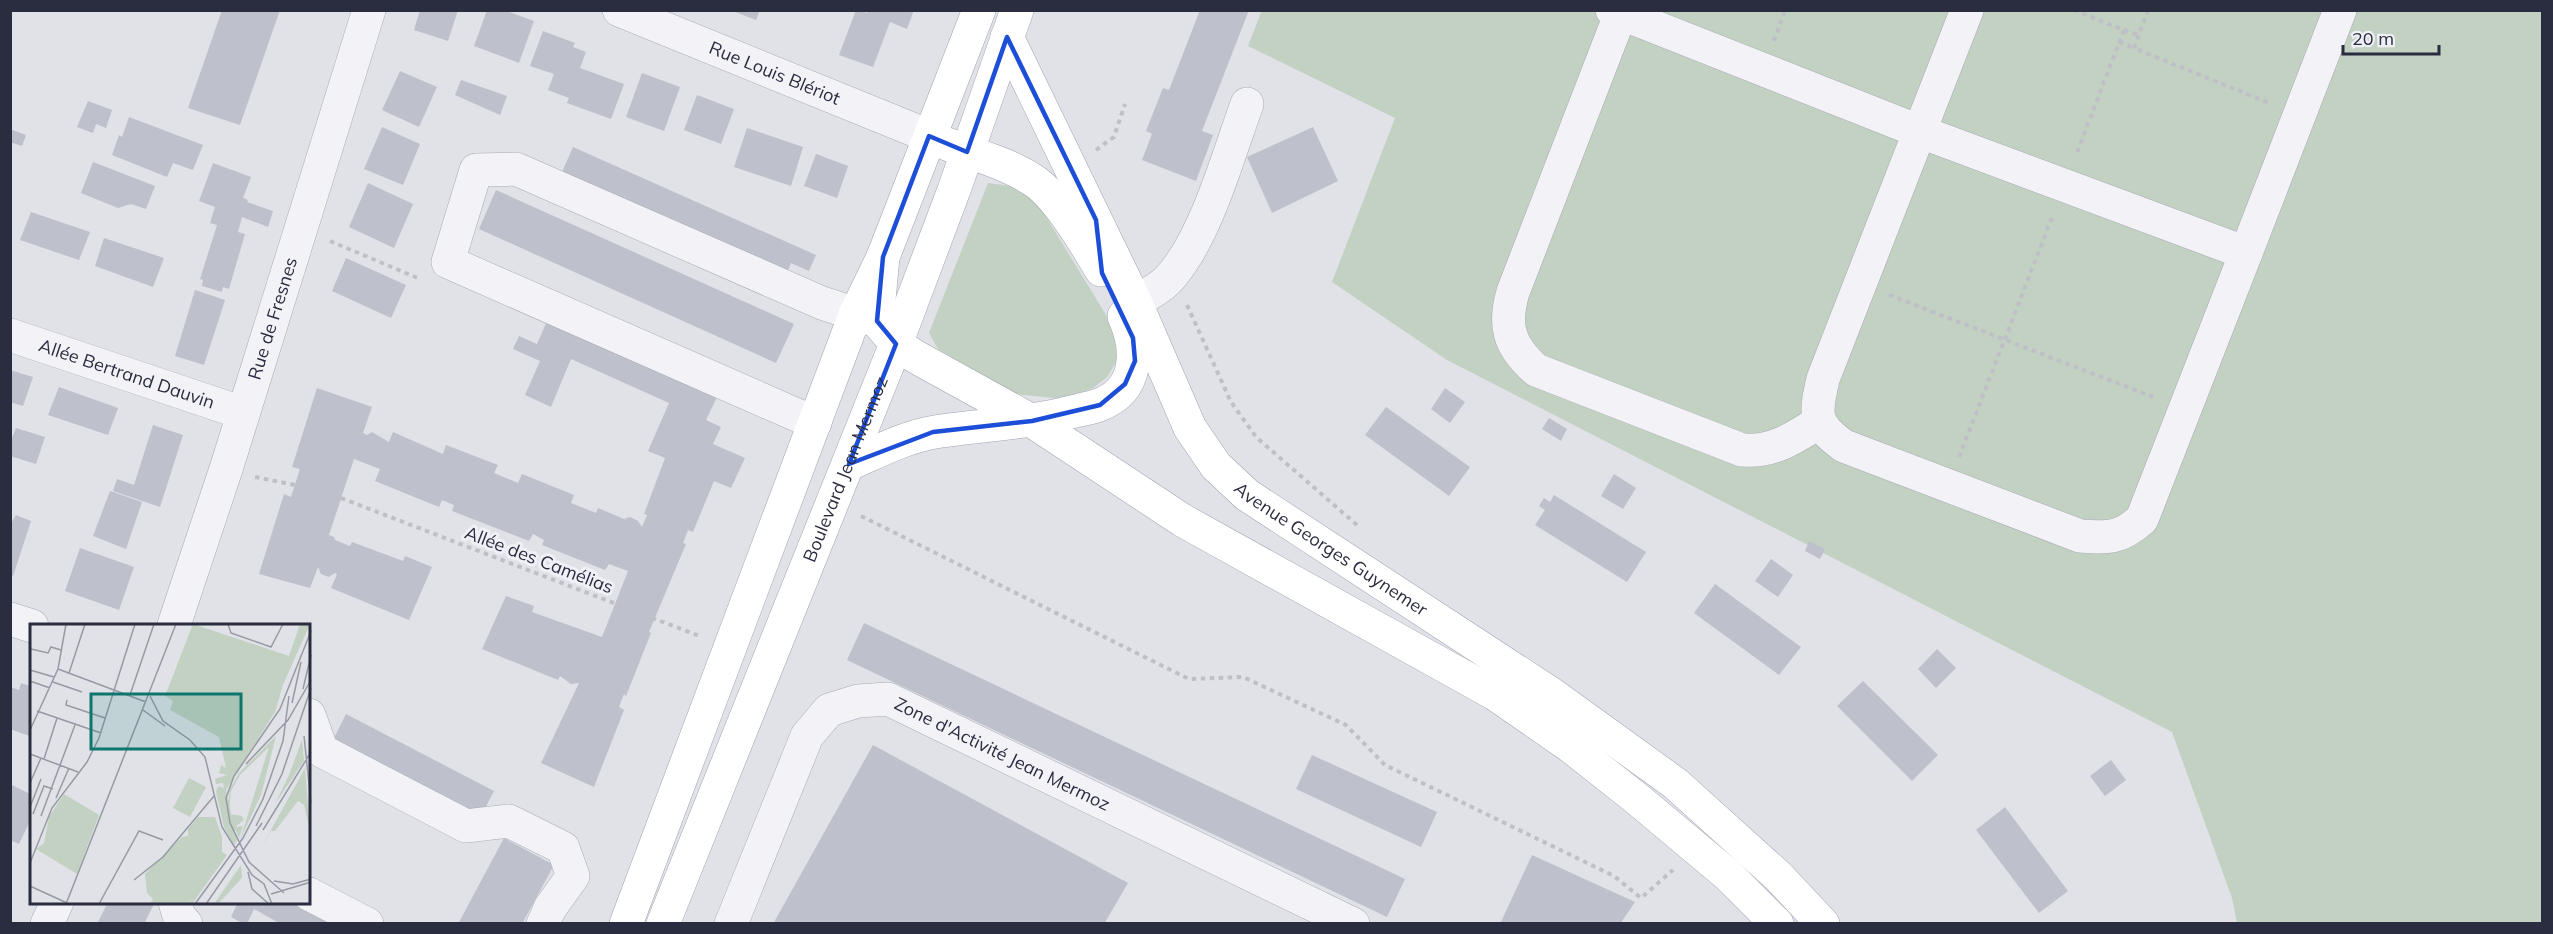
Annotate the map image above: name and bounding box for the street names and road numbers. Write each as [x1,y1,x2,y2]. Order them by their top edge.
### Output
street label: Rue Louis Blériot [706,36,844,110]
street label: Rue de Fresnes [243,254,302,383]
street label: Allée Bertrand Dauvin [36,333,218,414]
street label: Boulevard Jean Mermoz [798,373,893,565]
street label: Avenue Georges Guynemer [1229,477,1432,621]
street label: Allée des Camélias [462,521,617,598]
street label: Zone d'Activité Jean Mermoz [891,692,1114,816]

